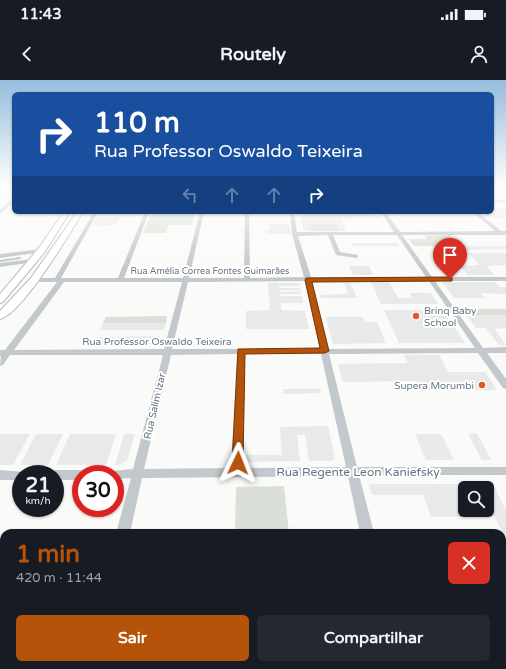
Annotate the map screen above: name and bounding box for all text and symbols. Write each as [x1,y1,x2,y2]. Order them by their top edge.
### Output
text: 11:43 [20,5,62,23]
icon: back [16,43,38,65]
text: Routely [220,43,286,65]
icon: person [468,43,490,65]
text: 110 m [94,106,180,140]
icon: right [28,108,80,160]
text: Rua Professor Oswaldo Teixeira [94,140,363,162]
icon: left [179,184,201,206]
icon: ahead [221,184,243,206]
icon: ahead [263,184,285,206]
icon: right [305,184,327,206]
pin [433,238,467,279]
icon: arrive [439,244,461,266]
street label: Rua Amélia Correa Fontes Guimarães [131,266,289,277]
place label: Brinq Baby School [424,305,477,329]
marker: Brinq Baby School [411,311,421,321]
street label: Rua Professor Oswaldo Teixeira [82,336,232,348]
street label: Rua Salim Izar [142,372,168,440]
place label: Supera Morumbi [394,380,474,392]
marker: Supera Morumbi [477,380,487,390]
position arrow [217,442,259,484]
speed limit sign: 30 [72,465,124,517]
street label: Rua Regente Leon Kaniefsky [276,465,440,479]
text: 21 [25,474,51,498]
map controls [458,481,494,517]
button: search [458,481,494,517]
text: km/h [25,495,51,507]
text: 1 min [16,540,80,569]
button: close [448,542,490,584]
text: 420 m · 11:44 [16,570,102,586]
button: Sair [16,615,249,661]
button: Compartilhar [257,615,490,661]

